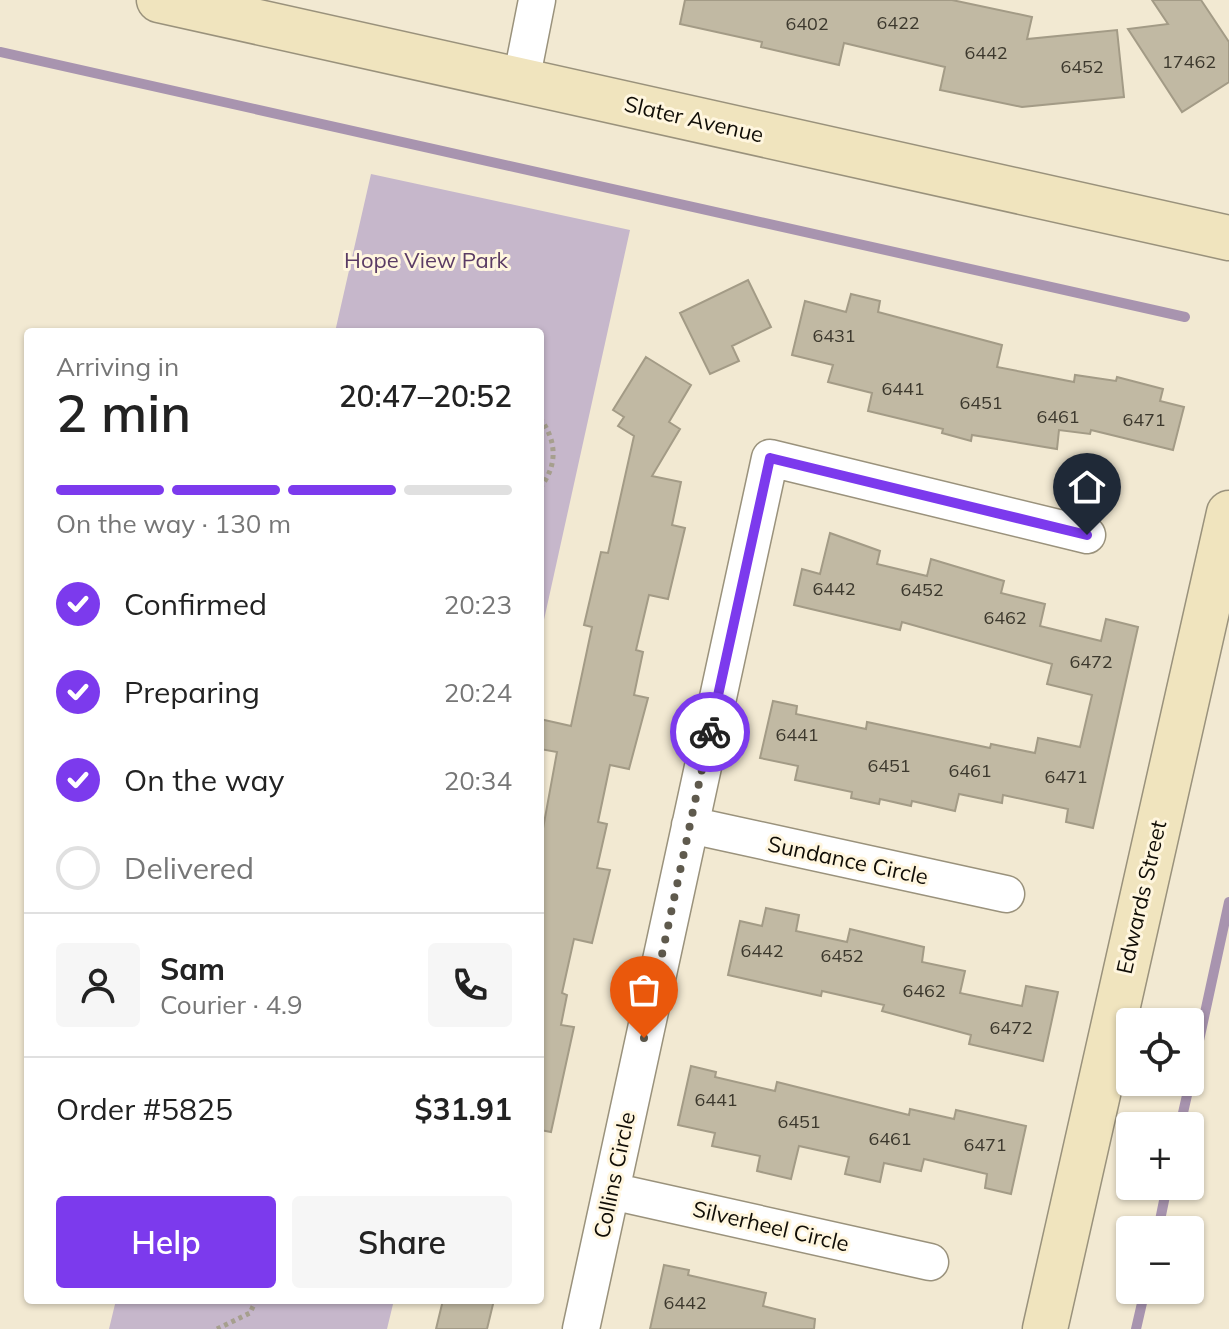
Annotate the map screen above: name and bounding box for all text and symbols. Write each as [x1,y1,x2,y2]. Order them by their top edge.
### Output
house number: 6422 [876,11,920,34]
house number: 6402 [785,12,829,35]
house number: 6442 [964,41,1008,64]
house number: 17462 [1162,50,1216,73]
house number: 6452 [1060,55,1104,78]
street label: Slater Avenue [622,89,766,149]
park label: Hope View Park [344,246,509,274]
house number: 6431 [812,324,856,347]
text: Arriving in [56,350,179,383]
text: 20:47–20:52 [339,377,512,415]
house number: 6441 [881,377,925,400]
text: 2 min [56,380,191,445]
house number: 6451 [959,391,1003,414]
house number: 6461 [1036,405,1080,428]
house number: 6471 [1122,408,1166,431]
pin [1053,453,1121,535]
icon: home [1065,465,1109,509]
text: On the way · 130 m [56,507,291,540]
house number: 6442 [812,577,856,600]
house number: 6452 [900,578,944,601]
icon: check [56,582,100,626]
text: Confirmed [124,585,267,623]
text: 20:23 [444,588,512,621]
house number: 6462 [983,606,1027,629]
house number: 6472 [1069,650,1113,673]
icon: check [56,670,100,714]
text: Preparing [124,673,260,711]
text: 20:24 [444,676,512,709]
courier [670,692,750,772]
icon: bike [688,710,732,754]
house number: 6441 [775,723,819,746]
house number: 6451 [867,754,911,777]
icon: check [56,758,100,802]
house number: 6461 [948,759,992,782]
text: On the way [124,761,284,799]
text: 20:34 [444,764,512,797]
house number: 6471 [1044,765,1088,788]
street label: Edwards Street [1110,817,1172,976]
street label: Sundance Circle [765,829,931,891]
text: Delivered [124,849,254,887]
house number: 6442 [740,939,784,962]
button: person [56,943,140,1027]
button: phone [428,943,512,1027]
house number: 6452 [820,944,864,967]
text: Sam [160,950,225,988]
pin [610,956,678,1038]
icon: bag [622,968,666,1012]
house number: 6462 [902,979,946,1002]
text: Courier · 4.9 [160,988,303,1021]
map controls [1116,1008,1204,1304]
button: locate [1116,1008,1204,1096]
house number: 6472 [989,1016,1033,1039]
house number: 6441 [694,1088,738,1111]
text: Order #5825 [56,1090,233,1128]
text: $31.91 [415,1090,512,1128]
street label: Collins Circle [587,1109,641,1241]
house number: 6451 [777,1110,821,1133]
button: + [1116,1112,1204,1200]
house number: 6461 [868,1127,912,1150]
house number: 6471 [963,1133,1007,1156]
street label: Silverheel Circle [690,1194,852,1258]
button: Help [56,1196,276,1288]
button: Share [292,1196,512,1288]
button: − [1116,1216,1204,1304]
house number: 6442 [663,1291,707,1314]

